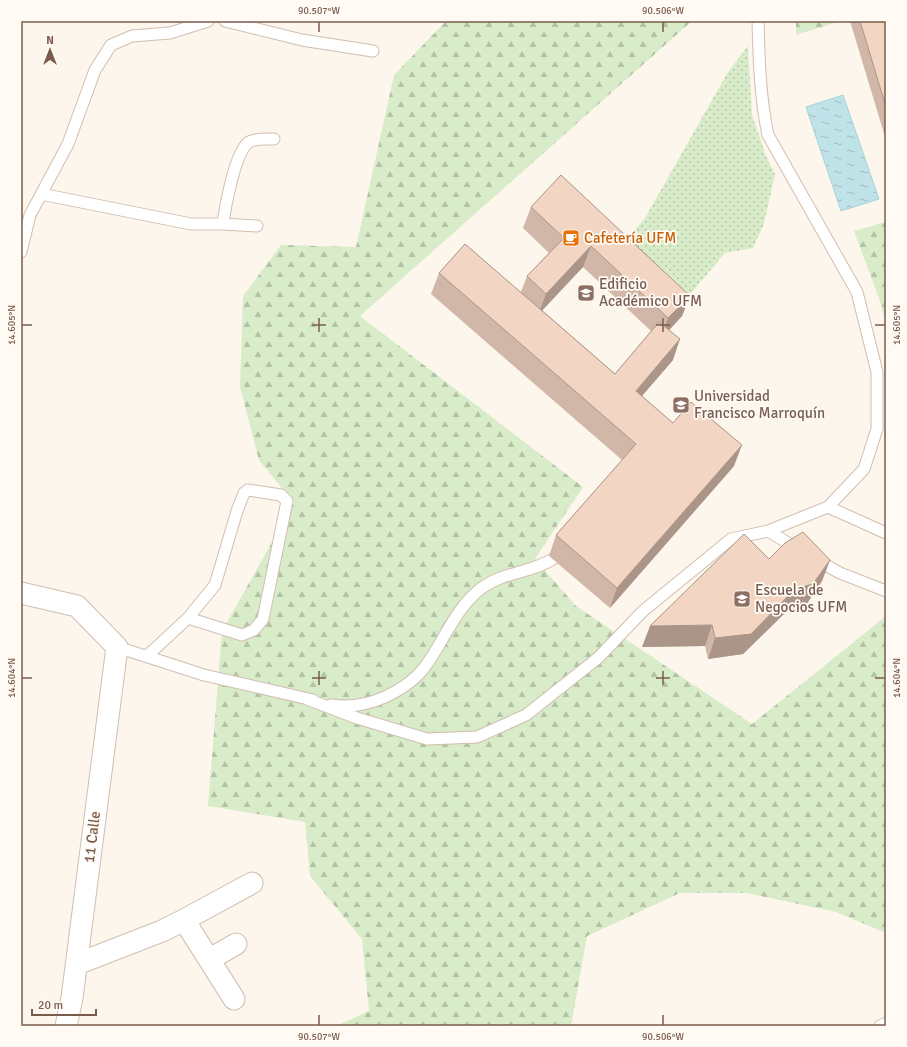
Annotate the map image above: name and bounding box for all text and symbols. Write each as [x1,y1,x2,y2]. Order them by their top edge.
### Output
text: 90.507°W [298,5,340,17]
text: 90.506°W [642,5,684,17]
north arrow [30,30,70,70]
text: N [46,34,54,47]
cafe icon: Cafetería UFM [561,228,581,248]
place label: Cafetería UFM [584,229,676,247]
place label: Edificio Académico UFM [599,275,702,310]
school or university icon: Edificio Académico UFM [576,283,596,303]
text: 14.605°N [6,305,18,345]
text: 14.605°N [891,305,903,345]
place label: Universidad Francisco Marroquín [694,387,825,422]
school or university icon: Universidad Francisco Marroquín [671,395,691,415]
place label: Escuela de Negocios UFM [755,581,847,616]
school or university icon: Escuela de Negocios UFM [732,589,752,609]
text: 14.604°N [6,658,18,698]
text: 14.604°N [891,658,903,698]
street label: 11 Calle [80,810,104,864]
scale bar [32,991,96,1017]
text: 20 m [38,998,63,1013]
text: 90.507°W [298,1031,340,1043]
text: 90.506°W [642,1031,684,1043]

